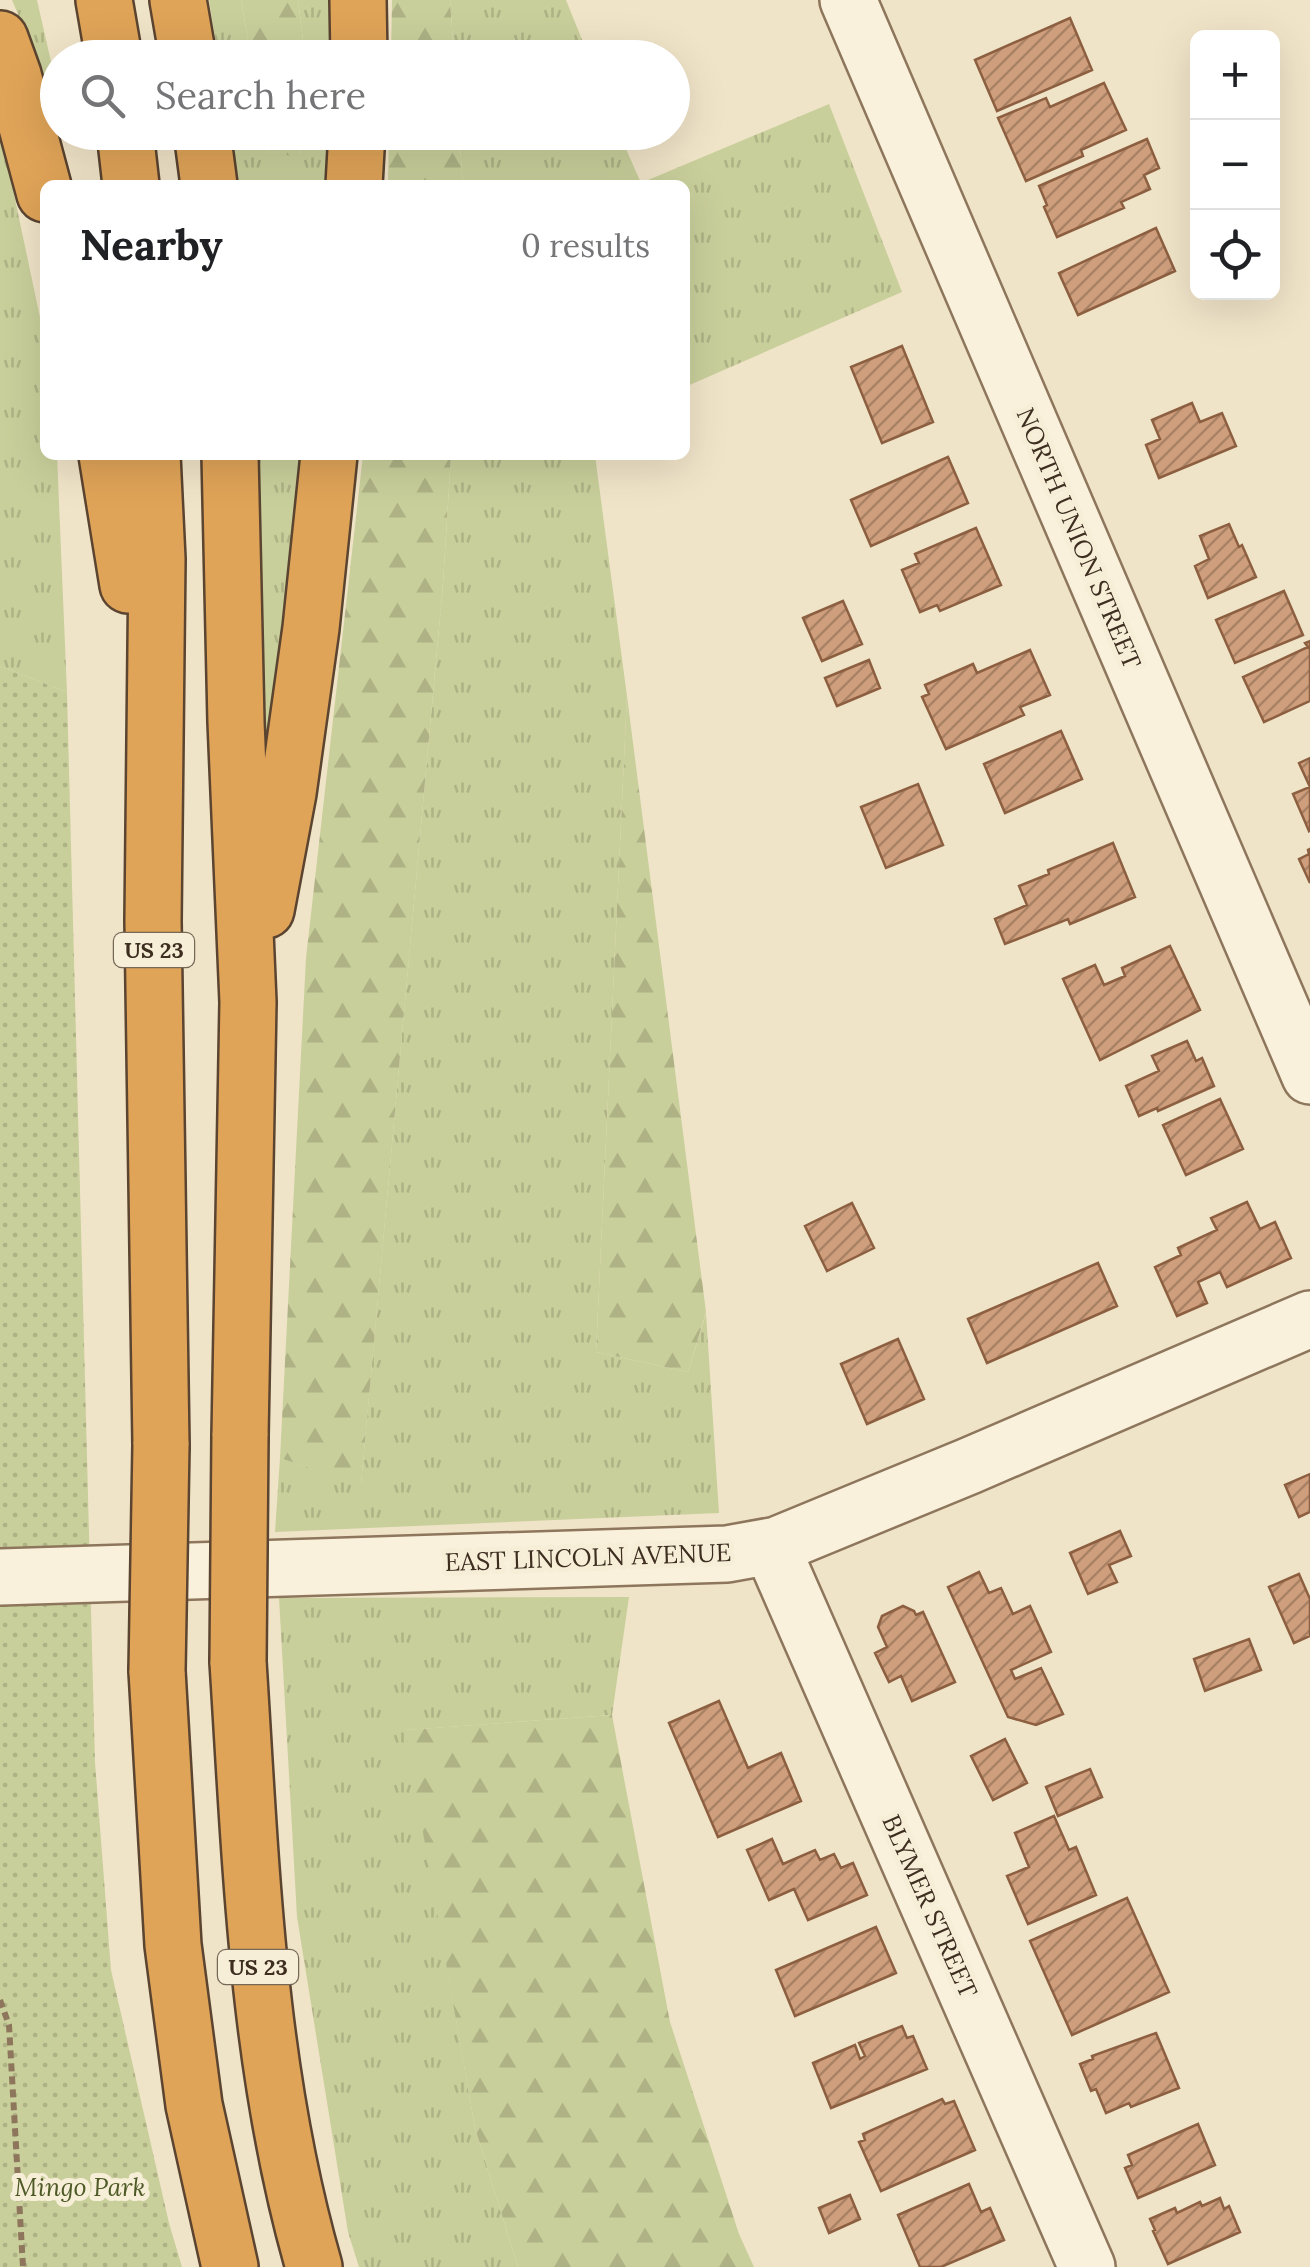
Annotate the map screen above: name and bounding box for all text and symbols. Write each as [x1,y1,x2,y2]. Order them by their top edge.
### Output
map controls [1190,30,1280,300]
button: + [1190,30,1280,120]
search box [40,40,690,150]
icon: search [75,68,130,123]
text: Search here [155,71,366,119]
button: − [1190,120,1280,210]
button: locate [1190,210,1280,300]
text: Nearby [80,218,223,272]
text: 0 results [521,225,650,266]
street label: NORTH UNION STREET [1009,403,1149,673]
road number: US 23 [114,933,194,967]
street label: EAST LINCOLN AVENUE [444,1536,732,1578]
street label: BLYMER STREET [875,1809,985,2003]
road number: US 23 [218,1950,298,1984]
park label: Mingo Park [14,2171,146,2203]

